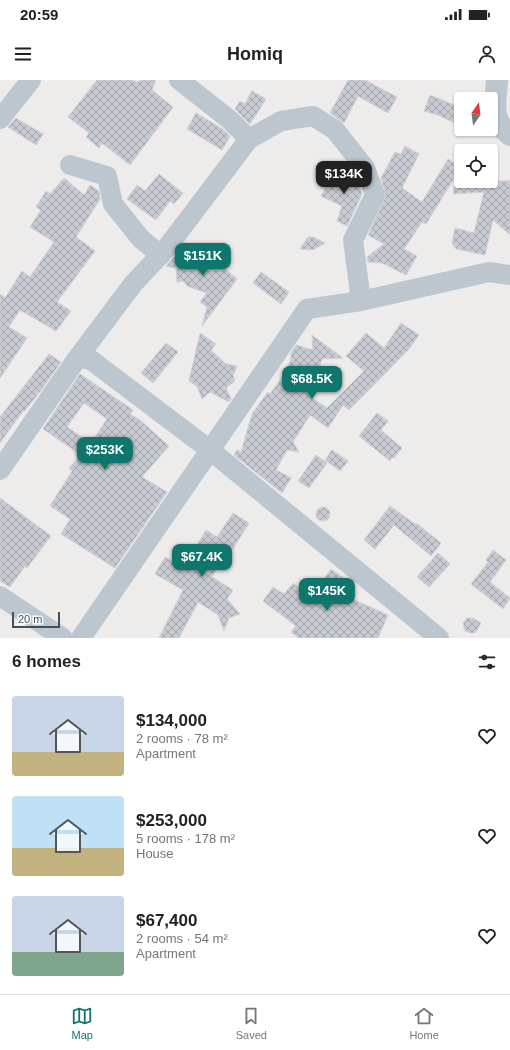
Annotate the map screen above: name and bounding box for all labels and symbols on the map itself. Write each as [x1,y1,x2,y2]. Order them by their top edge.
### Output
north arrow [454,92,498,136]
pin: $134K [316,161,372,195]
pin: $151K [175,243,231,277]
pin: $68.5K [279,366,345,400]
pin: $253K [77,437,133,471]
pin: $67.4K [169,544,235,578]
pin: $145K [299,578,355,612]
scale bar [12,610,60,629]

